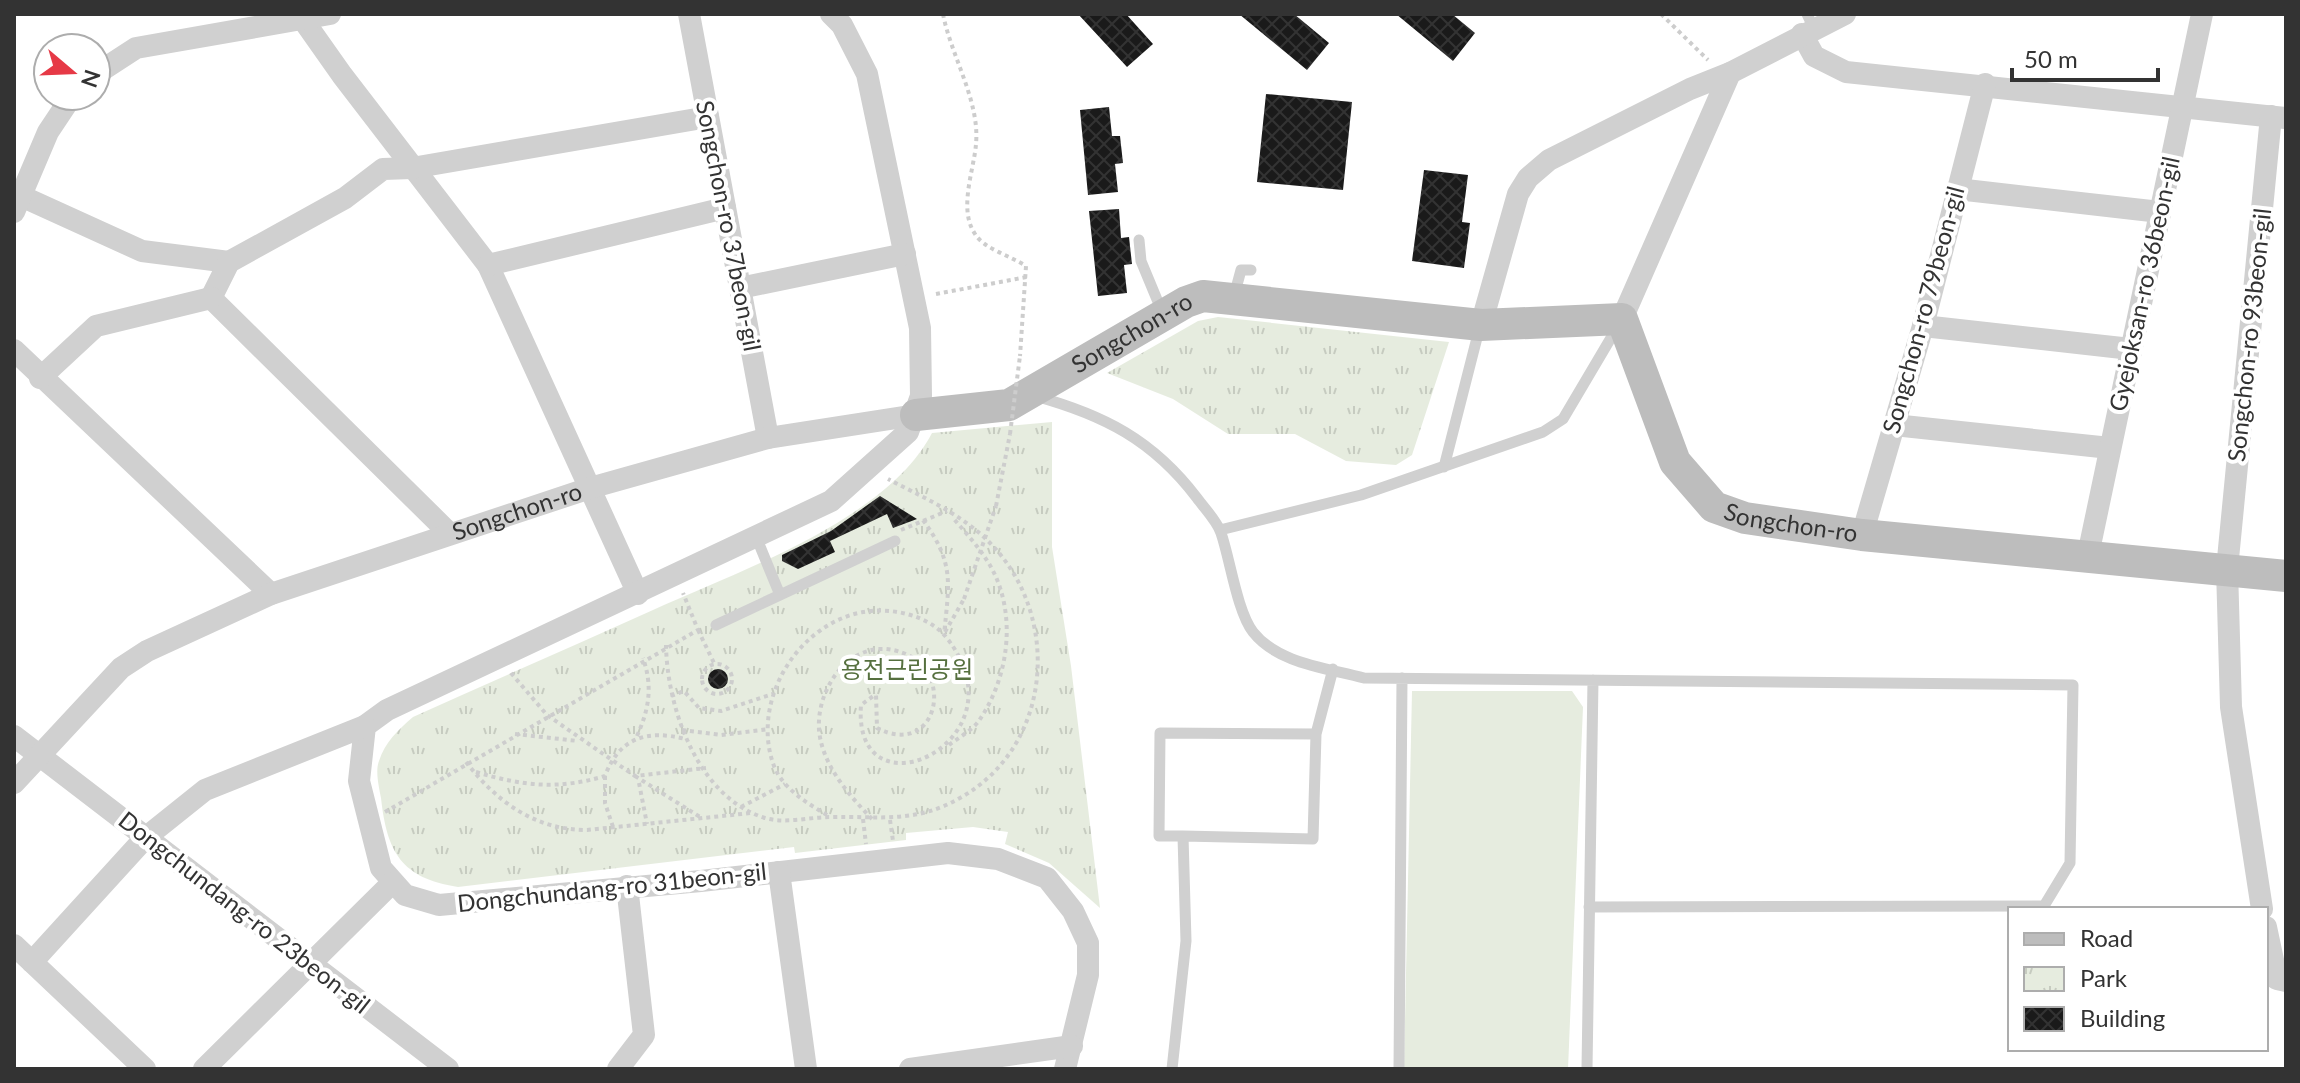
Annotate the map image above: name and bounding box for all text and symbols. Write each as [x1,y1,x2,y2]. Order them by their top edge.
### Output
north arrow [32,32,112,112]
scale bar [2012,32,2158,82]
text: 50 m [2024,44,2078,73]
text: N [76,66,107,91]
street label: Songchon-ro 37beon-gil [691,98,768,354]
street label: Gyejoksan-ro 36beon-gil [2102,154,2185,414]
street label: Songchon-ro 79beon-gil [1876,183,1970,436]
street label: Songchon-ro 93beon-gil [2221,207,2276,463]
street label: Songchon-ro [1066,286,1197,379]
street label: Songchon-ro [448,476,585,546]
street label: Songchon-ro [1720,496,1860,547]
park label: 용전근린공원 [841,654,973,683]
street label: Dongchundang-ro 23beon-gil [113,805,376,1019]
street label: Dongchundang-ro 31beon-gil [456,856,768,917]
legend [2008,907,2268,1051]
text: Road [2080,923,2133,952]
text: Park [2080,963,2128,992]
text: Building [2080,1003,2165,1032]

